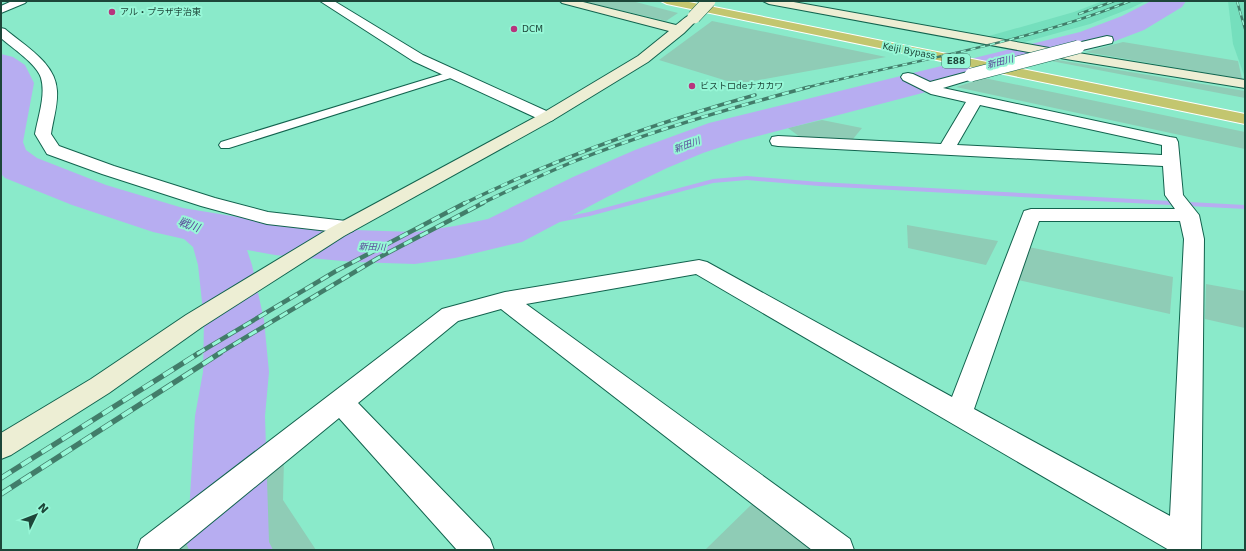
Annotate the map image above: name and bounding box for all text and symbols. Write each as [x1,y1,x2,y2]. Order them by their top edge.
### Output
marker: アル・プラザ宇治東 [107,7,117,17]
place label: アル・プラザ宇治東 [120,7,201,17]
marker: DCM [509,24,519,34]
place label: DCM [522,24,543,34]
street label: Keiji Bypass [882,41,936,61]
road number: E88 [942,54,970,68]
water label: 新田川 [986,54,1015,70]
marker: ビストロdeナカカワ [687,81,697,91]
place label: ビストロdeナカカワ [700,81,783,91]
water label: 新田川 [673,135,702,154]
water label: 戦川 [176,215,202,235]
water label: 新田川 [358,242,387,253]
north arrow [16,495,56,535]
text: N [35,501,51,516]

